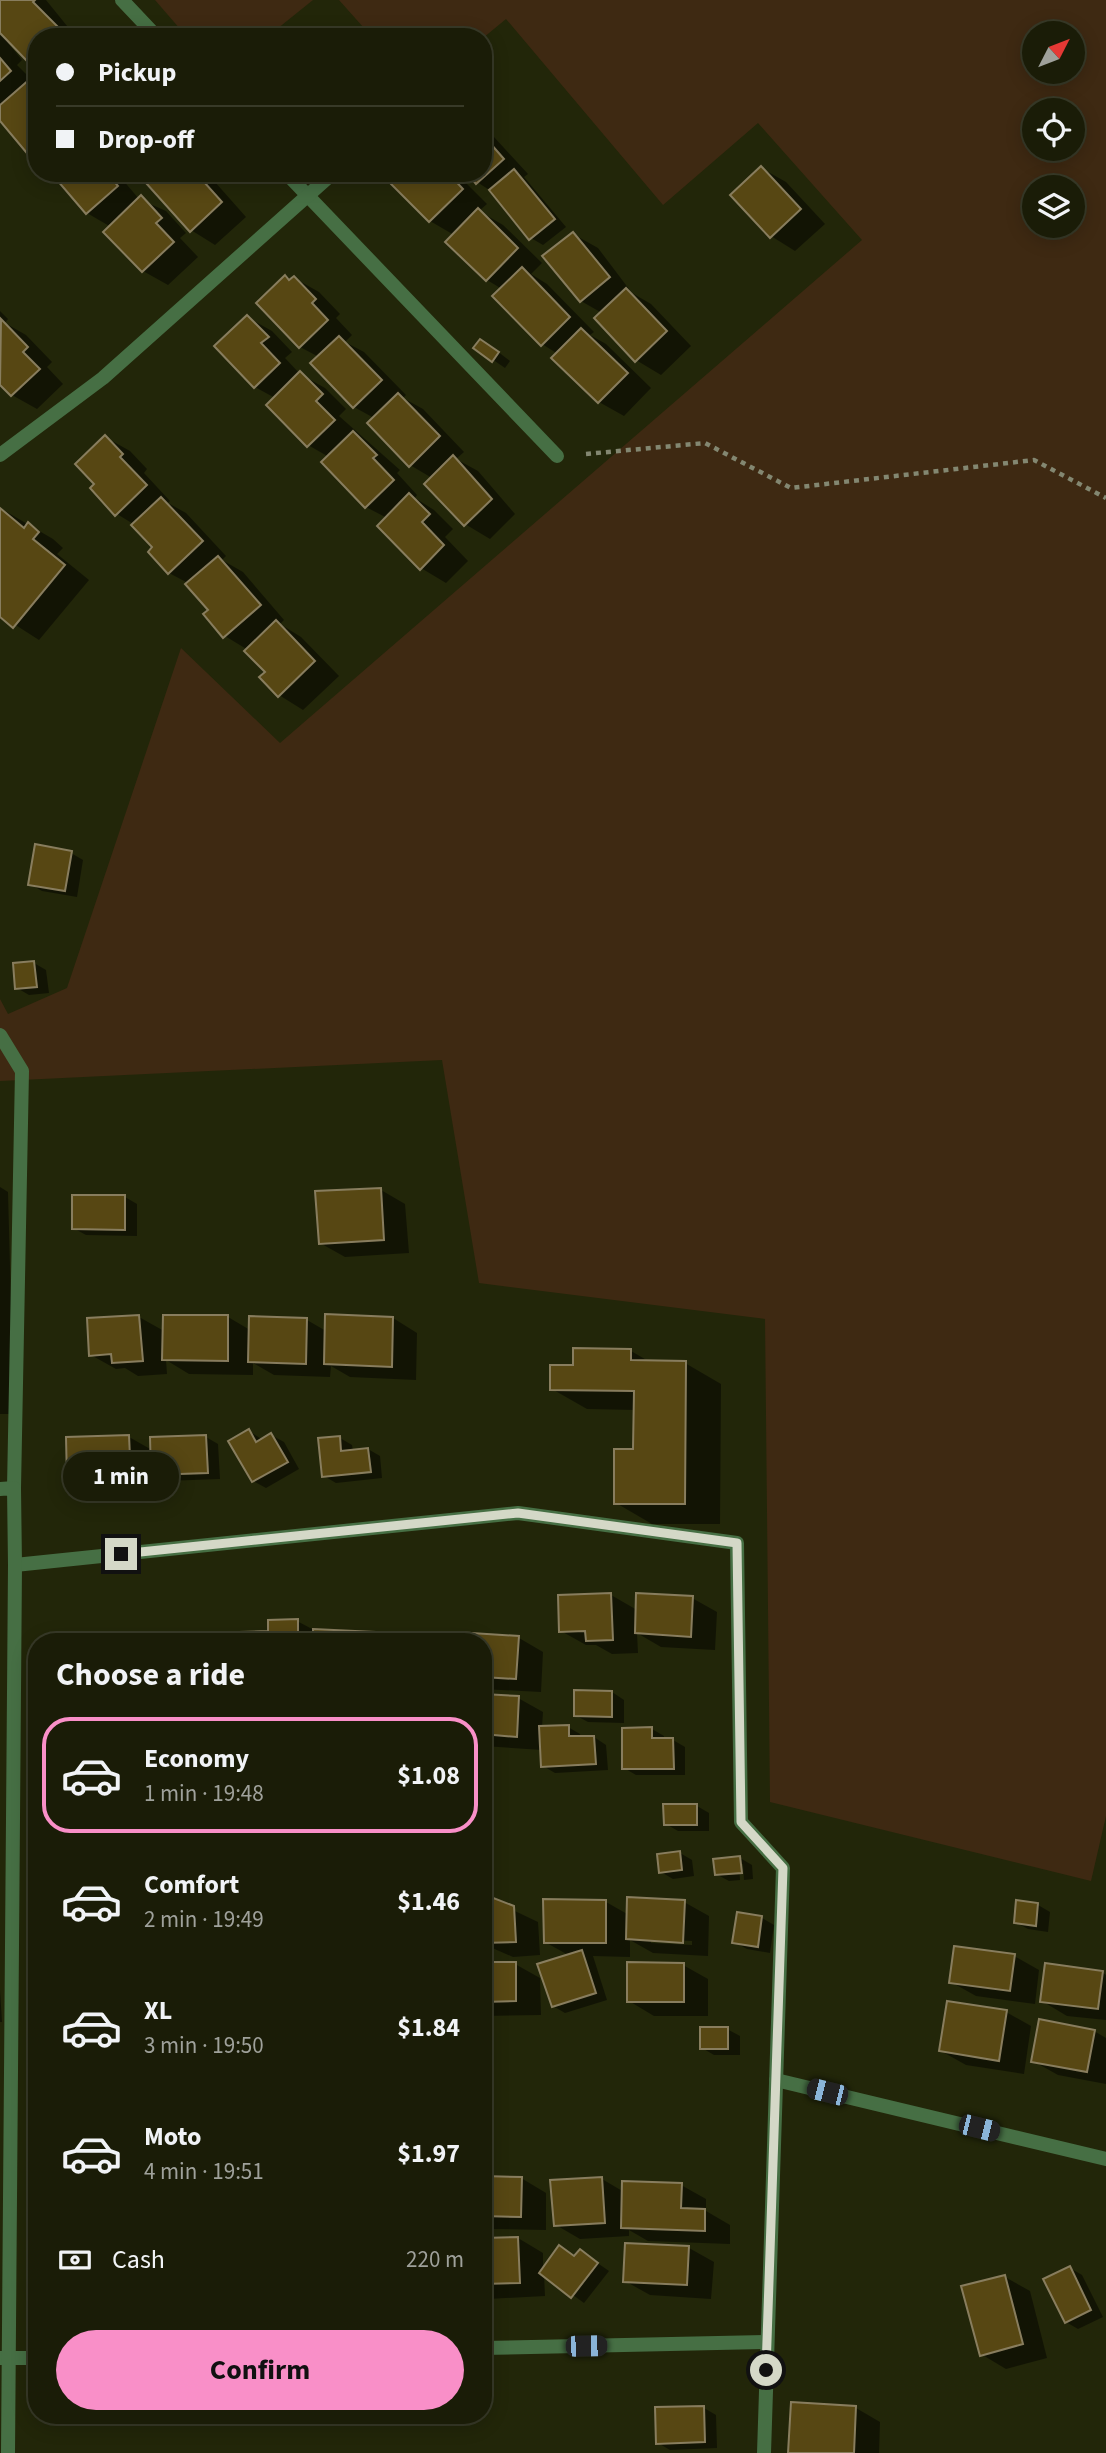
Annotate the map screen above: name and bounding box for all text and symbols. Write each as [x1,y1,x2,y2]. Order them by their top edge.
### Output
north arrow [1022,21,1085,84]
map controls [1022,21,1085,238]
text: Pickup [98,54,176,91]
button: locate [1022,98,1085,161]
text: Drop-off [98,121,194,158]
button: layers [1022,175,1085,238]
callout: 1 min [63,1452,179,1502]
text: 1 min [93,1460,149,1493]
route end [105,1538,137,1570]
text: Choose a ride [56,1652,245,1698]
text: Economy [144,1740,249,1777]
icon: car [60,1744,123,1807]
text: $1.08 [397,1757,460,1794]
text: 1 min · 19:48 [144,1777,264,1810]
text: Comfort [144,1866,239,1903]
icon: car [60,1870,123,1933]
text: $1.46 [397,1883,460,1920]
text: 2 min · 19:49 [144,1903,264,1936]
text: XL [144,1992,172,2029]
icon: car [60,1996,123,2059]
text: $1.84 [397,2009,460,2046]
text: 3 min · 19:50 [144,2029,264,2062]
car [805,2077,850,2107]
car [957,2113,1002,2143]
text: Moto [144,2118,201,2155]
icon: car [60,2122,123,2185]
text: $1.97 [397,2135,460,2172]
text: 4 min · 19:51 [144,2155,264,2188]
icon: cash [56,2241,94,2279]
text: Cash [112,2241,165,2278]
text: 220 m [406,2243,464,2276]
button: Confirm [56,2330,464,2410]
car [565,2335,608,2357]
route start [750,2354,782,2386]

